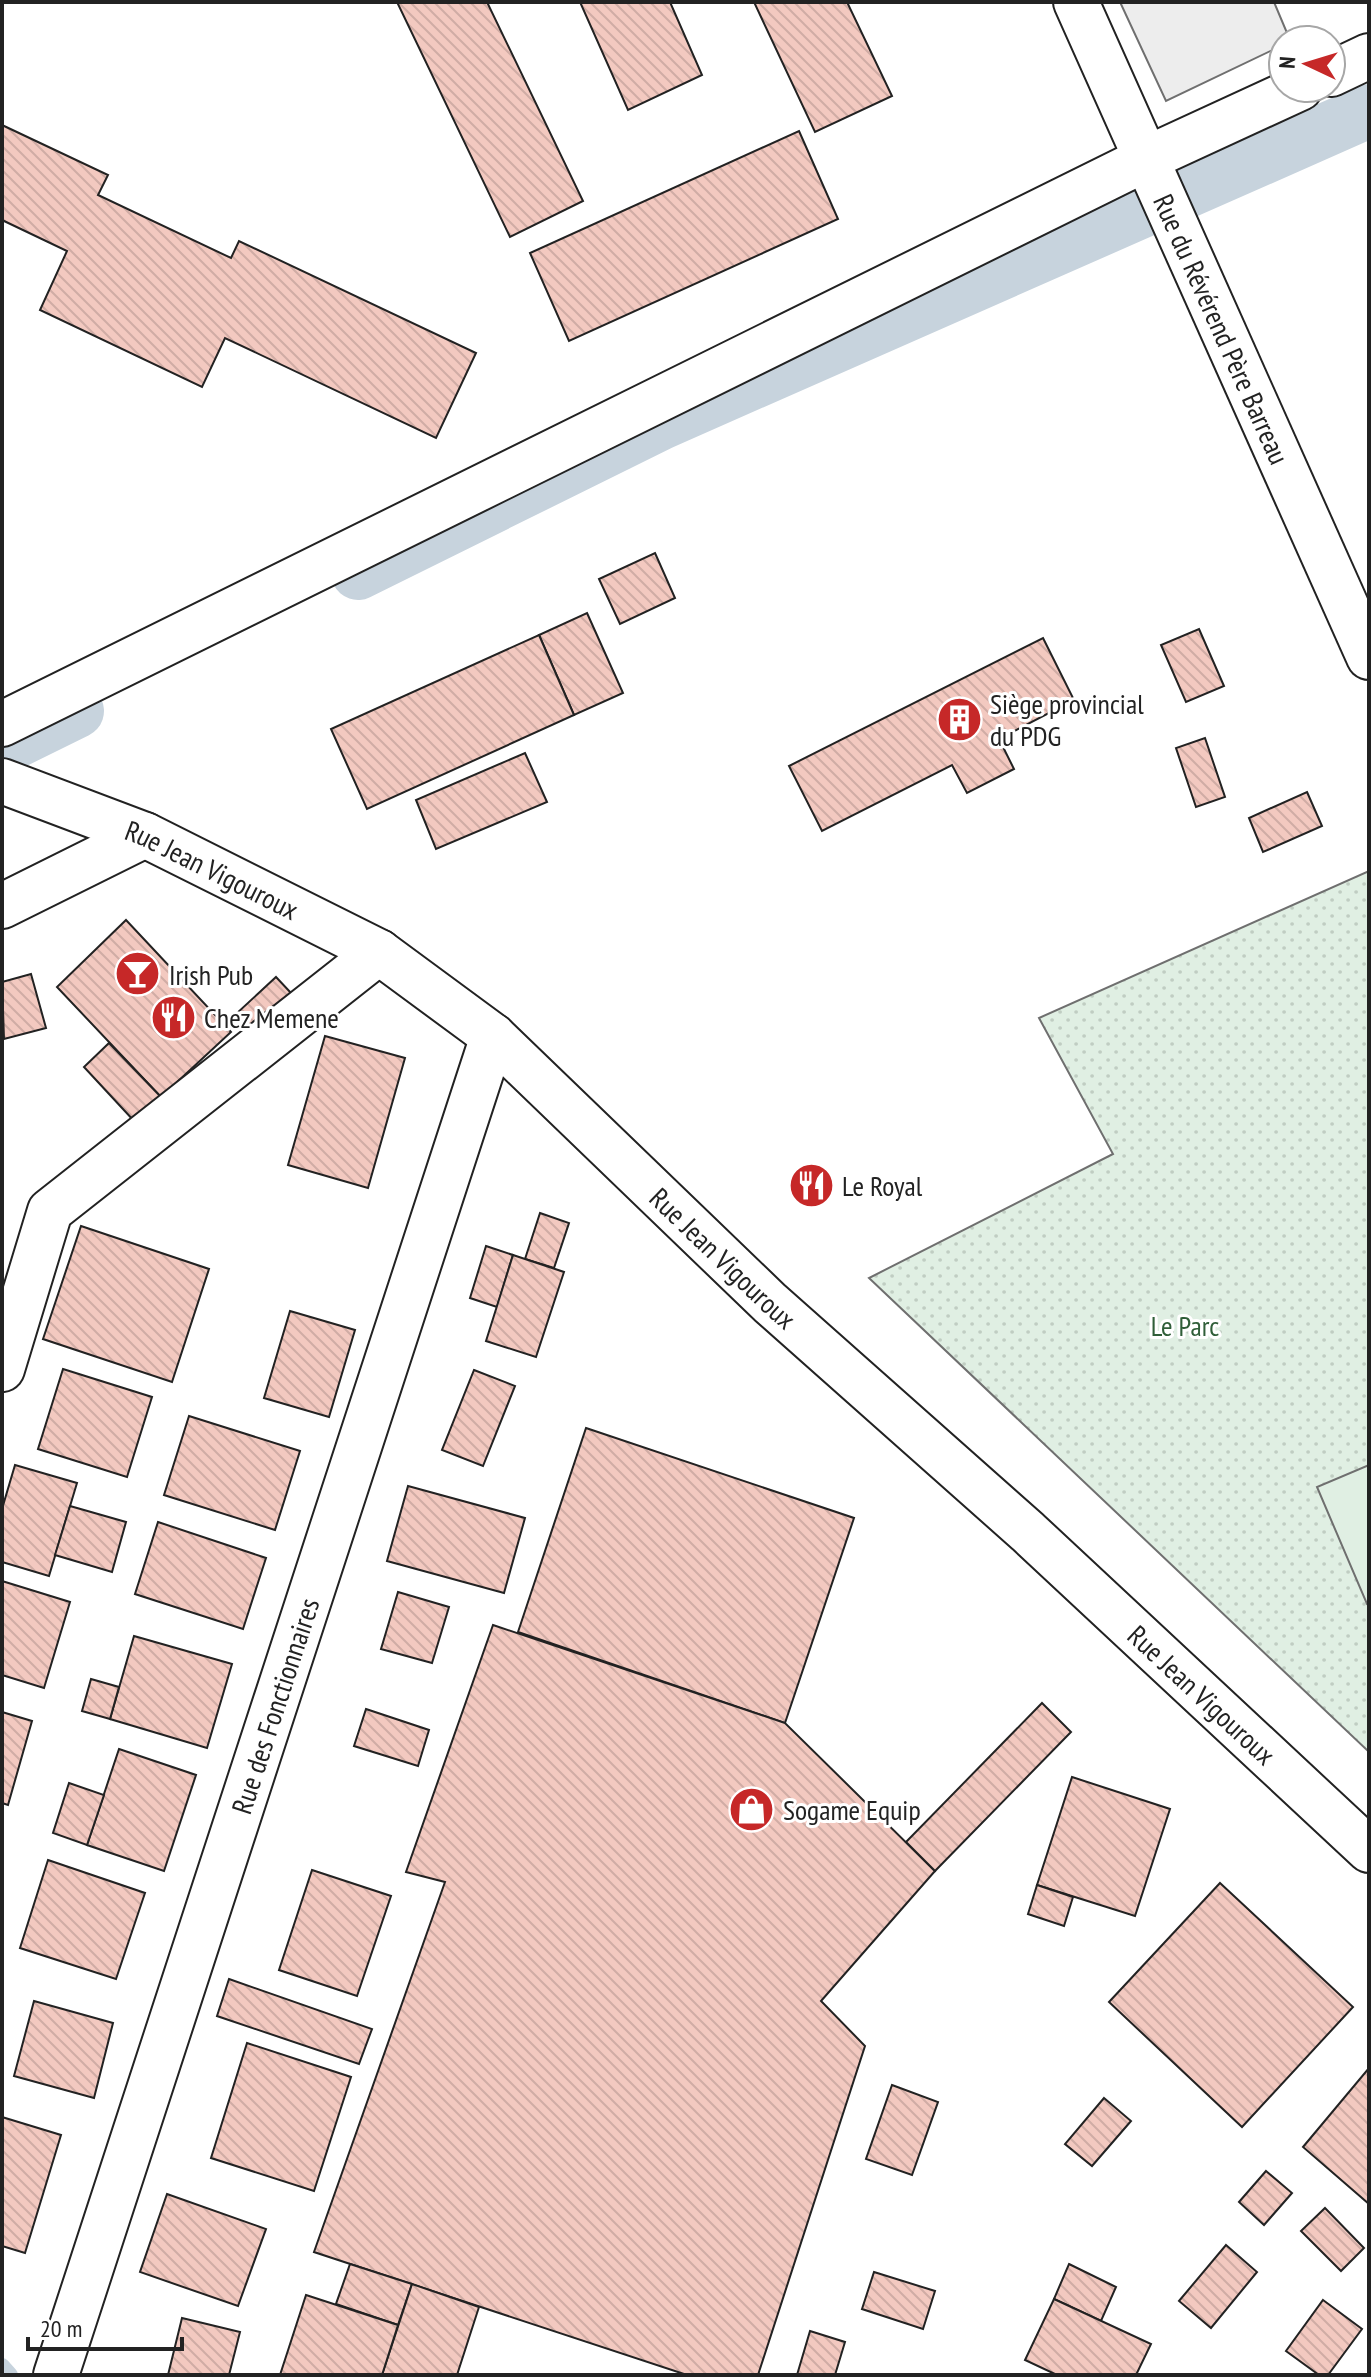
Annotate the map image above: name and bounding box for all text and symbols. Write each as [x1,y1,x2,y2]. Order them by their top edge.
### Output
north arrow [1267,24,1347,104]
text: N [1273,56,1301,70]
street label: Rue du Révérend Père Barreau [1146,188,1299,470]
place label: Siège provincial du PDG [990,685,1144,754]
building icon: Siège provincial du PDG [935,695,983,743]
street label: Rue Jean Vigouroux [120,811,305,927]
bar icon: Irish Pub [114,950,162,998]
place label: Irish Pub [169,956,253,993]
restaurant icon: Chez Memene [149,993,197,1041]
place label: Chez Memene [204,999,339,1036]
restaurant icon: Le Royal [787,1161,835,1209]
place label: Le Royal [842,1167,923,1204]
street label: Rue Jean Vigouroux [642,1179,805,1337]
park label: Le Parc [1151,1307,1219,1344]
street label: Rue des Fonctionnaires [222,1593,327,1818]
street label: Rue Jean Vigouroux [1120,1616,1284,1772]
shop icon: Sogame Equip [728,1785,776,1833]
place label: Sogame Equip [783,1791,921,1828]
scale bar [28,2301,182,2351]
text: 20 m [40,2313,82,2344]

